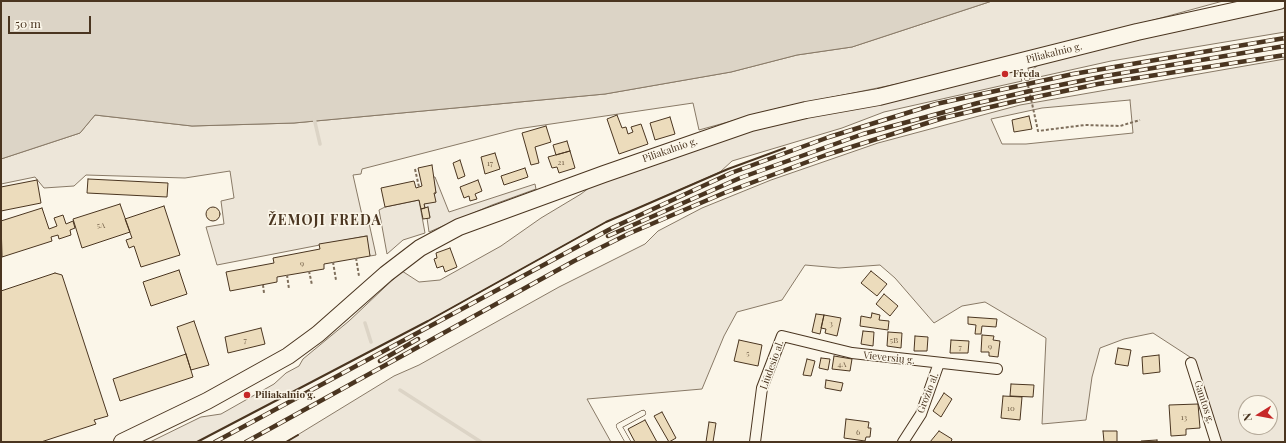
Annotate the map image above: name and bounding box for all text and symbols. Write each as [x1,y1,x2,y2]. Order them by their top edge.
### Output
scale bar [10,8,93,34]
text: 50 m [15,15,41,31]
street label: Piliakalnio g. [1025,40,1083,66]
place label: Freda [1013,68,1040,80]
marker: Freda [1000,69,1010,79]
street label: Piliakalnio g. [641,135,699,165]
house number: 21 [558,157,564,167]
house number: 17 [487,158,493,168]
district label: ŽEMOJI FREDA [268,213,382,229]
house number: 5A [97,220,105,230]
house number: 9 [300,258,304,268]
house number: 3 [829,318,833,328]
house number: 7 [243,335,247,345]
house number: 5B [890,335,898,345]
street label: Liūdesio al. [758,339,786,391]
house number: 9 [988,341,992,351]
house number: 7 [958,342,962,352]
house number: 5 [746,348,750,358]
street label: Vieversių g. [863,349,915,367]
house number: 4A [838,359,846,369]
street label: Grožio al. [915,371,941,415]
street label: Gamtos g. [1191,379,1217,425]
place label: Piliakalnio g. [255,389,316,401]
marker: Piliakalnio g. [242,390,252,400]
north arrow [1238,395,1278,435]
house number: 10 [1007,403,1015,413]
house number: 13 [1181,412,1187,422]
text: N [1239,412,1255,423]
house number: 6 [856,427,860,437]

